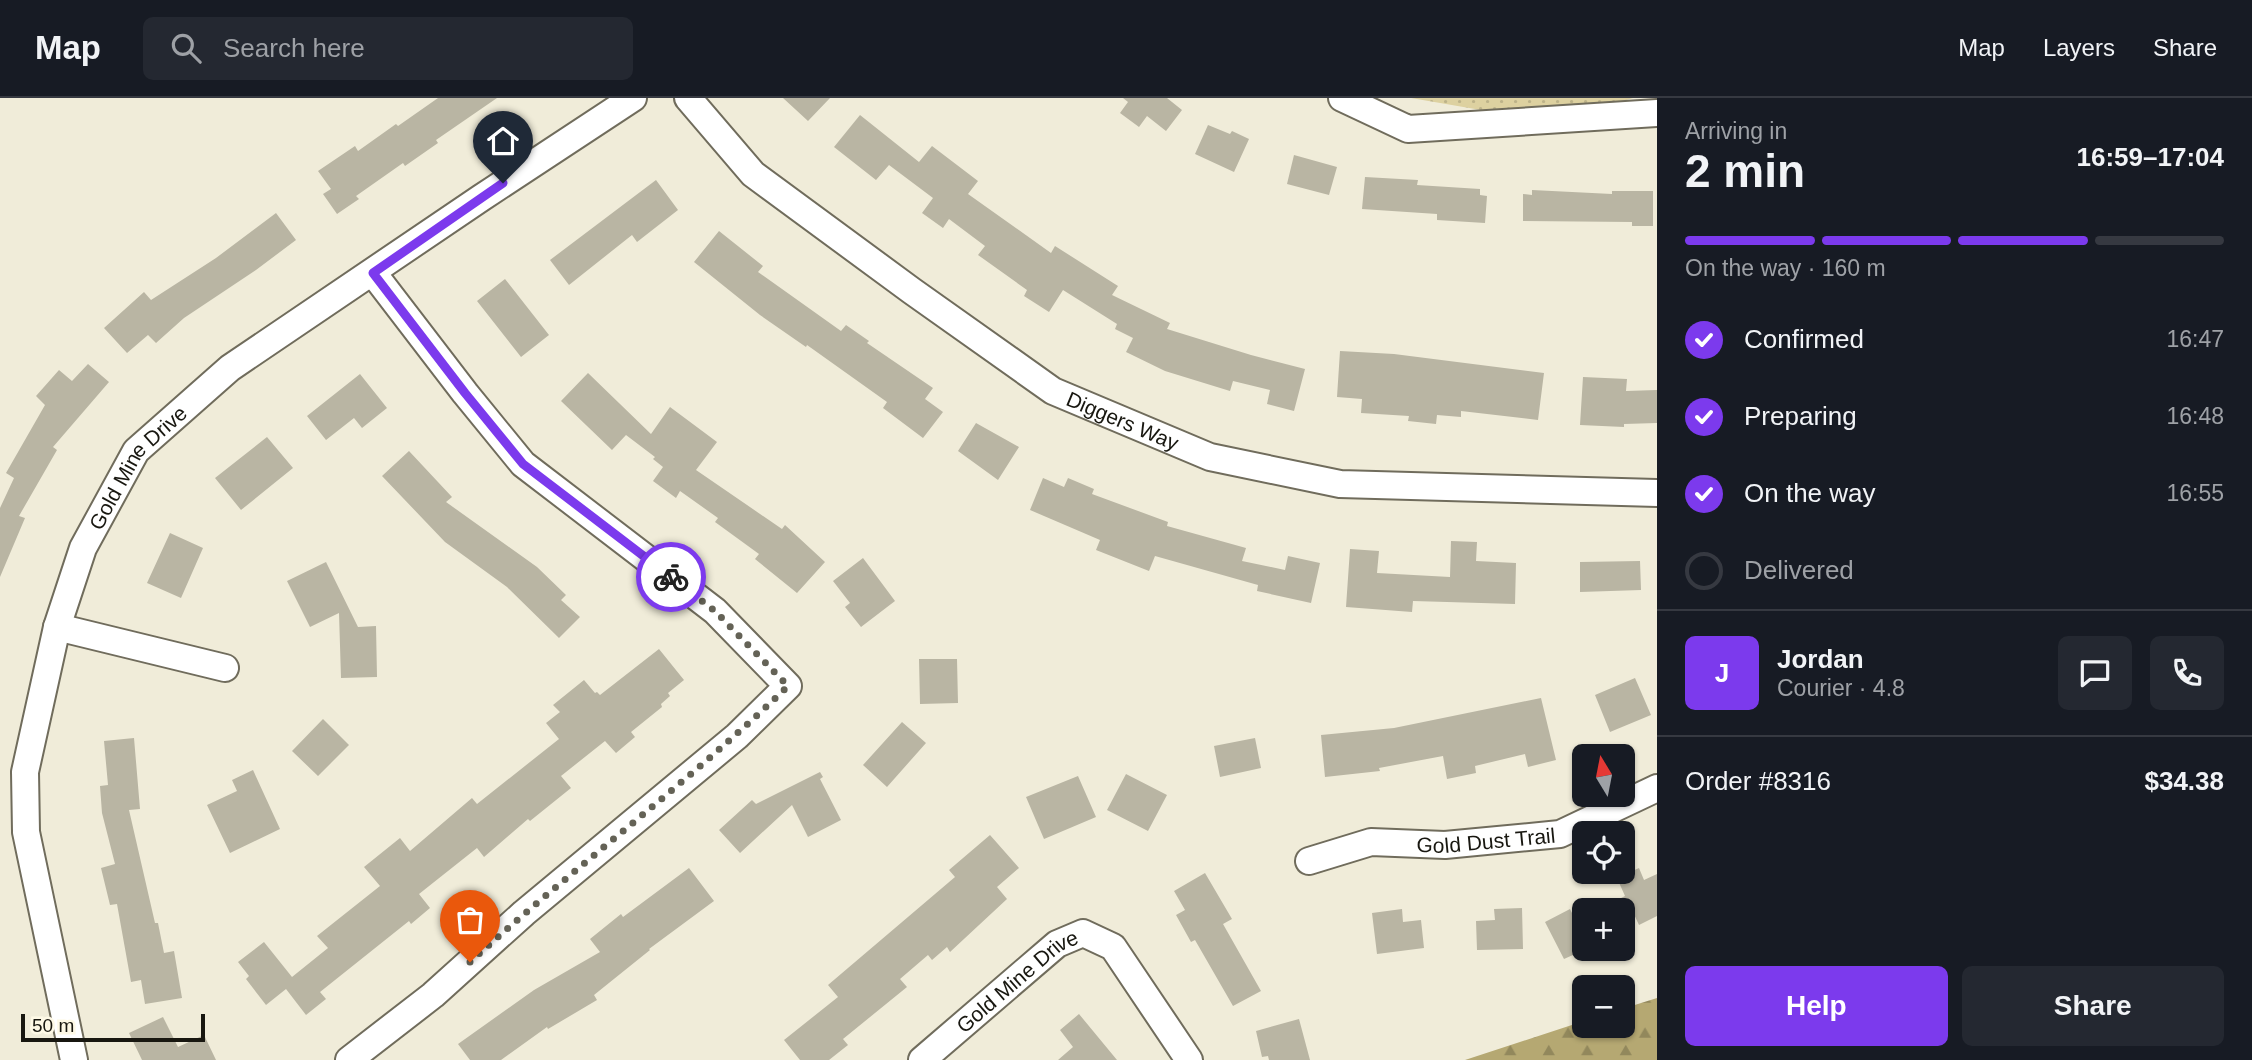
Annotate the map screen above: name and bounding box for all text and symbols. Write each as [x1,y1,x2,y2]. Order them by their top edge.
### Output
search box [143,17,633,80]
text: Map [35,29,101,66]
icon: search [167,29,205,67]
text: Search here [223,33,365,63]
text: Map [1958,34,2005,61]
text: Layers [2043,34,2115,61]
text: Share [2153,34,2217,61]
pin [473,111,533,183]
text: Arriving in [1685,118,1787,144]
icon: home [484,122,522,160]
text: 16:59–17:04 [2077,142,2224,172]
text: 2 min [1685,145,1805,197]
text: On the way · 160 m [1685,255,1886,281]
icon: check [1685,321,1723,359]
text: Confirmed [1744,324,1864,354]
text: 16:47 [2166,326,2224,352]
street label: Diggers Way [1063,387,1183,454]
icon: check [1685,398,1723,436]
street label: Gold Mine Drive [84,401,191,533]
text: Preparing [1744,401,1857,431]
text: 16:48 [2166,403,2224,429]
icon: check [1685,475,1723,513]
text: On the way [1744,478,1876,508]
text: 16:55 [2166,480,2224,506]
courier [636,542,706,612]
text: Delivered [1744,555,1854,585]
icon: bike [652,558,690,596]
button: chat [2058,636,2132,710]
button: phone [2150,636,2224,710]
text: Jordan [1777,644,1864,674]
text: J [1715,658,1729,688]
text: Courier · 4.8 [1777,675,1905,701]
north arrow [1572,744,1634,807]
map controls [1572,744,1635,1038]
text: Order #8316 [1685,766,1831,796]
text: $34.38 [2144,766,2224,796]
button: locate [1572,821,1635,884]
street label: Gold Dust Trail [1416,823,1556,856]
pin [440,890,500,962]
button: + [1572,898,1635,961]
icon: bag [451,901,489,939]
street label: Gold Mine Drive [951,925,1081,1037]
button: Help [1685,966,1948,1046]
button: Share [1962,966,2224,1046]
button: − [1572,975,1635,1038]
scale bar [21,1011,205,1043]
text: 50 m [32,1015,74,1036]

